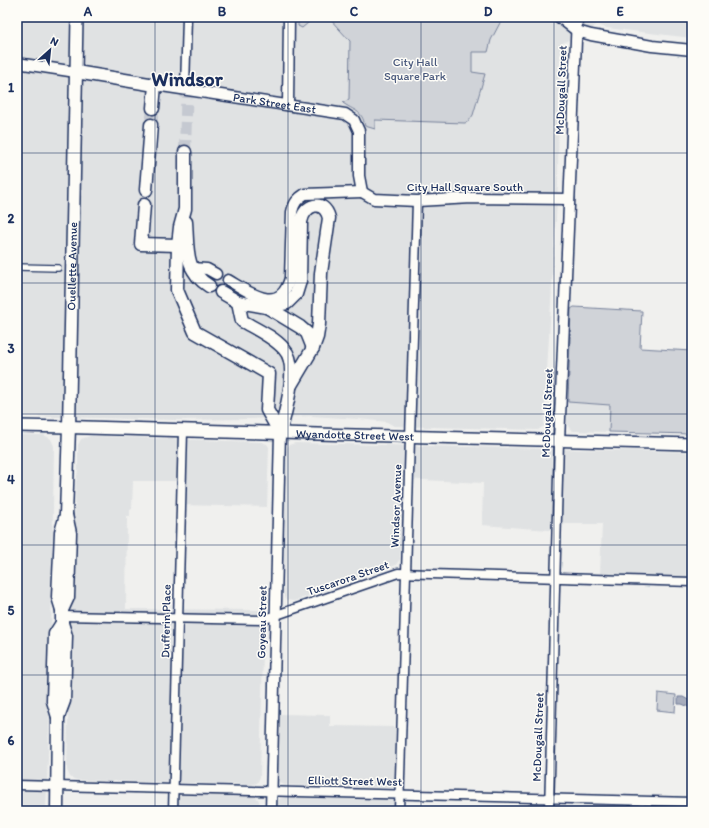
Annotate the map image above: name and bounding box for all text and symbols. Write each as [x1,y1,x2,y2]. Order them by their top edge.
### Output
text: A [83,4,93,19]
text: B [218,4,227,19]
text: C [350,4,359,19]
text: D [484,4,493,19]
text: E [616,4,624,19]
north arrow [30,30,70,70]
text: N [48,34,61,49]
street label: McDougall Street [552,45,570,135]
park label: City Hall Square Park [384,55,447,83]
district label: Windsor [151,67,224,91]
text: 1 [8,80,14,95]
street label: Park Street East [232,90,318,117]
street label: City Hall Square South [407,180,523,194]
text: 2 [8,211,15,226]
street label: Ouellette Avenue [64,221,80,311]
text: 3 [7,341,15,356]
street label: McDougall Street [538,368,556,458]
street label: Wyandotte Street West [296,426,415,444]
street label: Windsor Avenue [388,464,404,548]
text: 4 [7,472,15,487]
street label: Tuscarora Street [305,557,391,599]
street label: Dufferin Place [158,584,174,658]
street label: Goyeau Street [254,585,270,659]
text: 5 [8,603,15,618]
street label: McDougall Street [529,692,547,782]
text: 6 [8,733,15,748]
street label: Elliott Street West [308,773,403,789]

